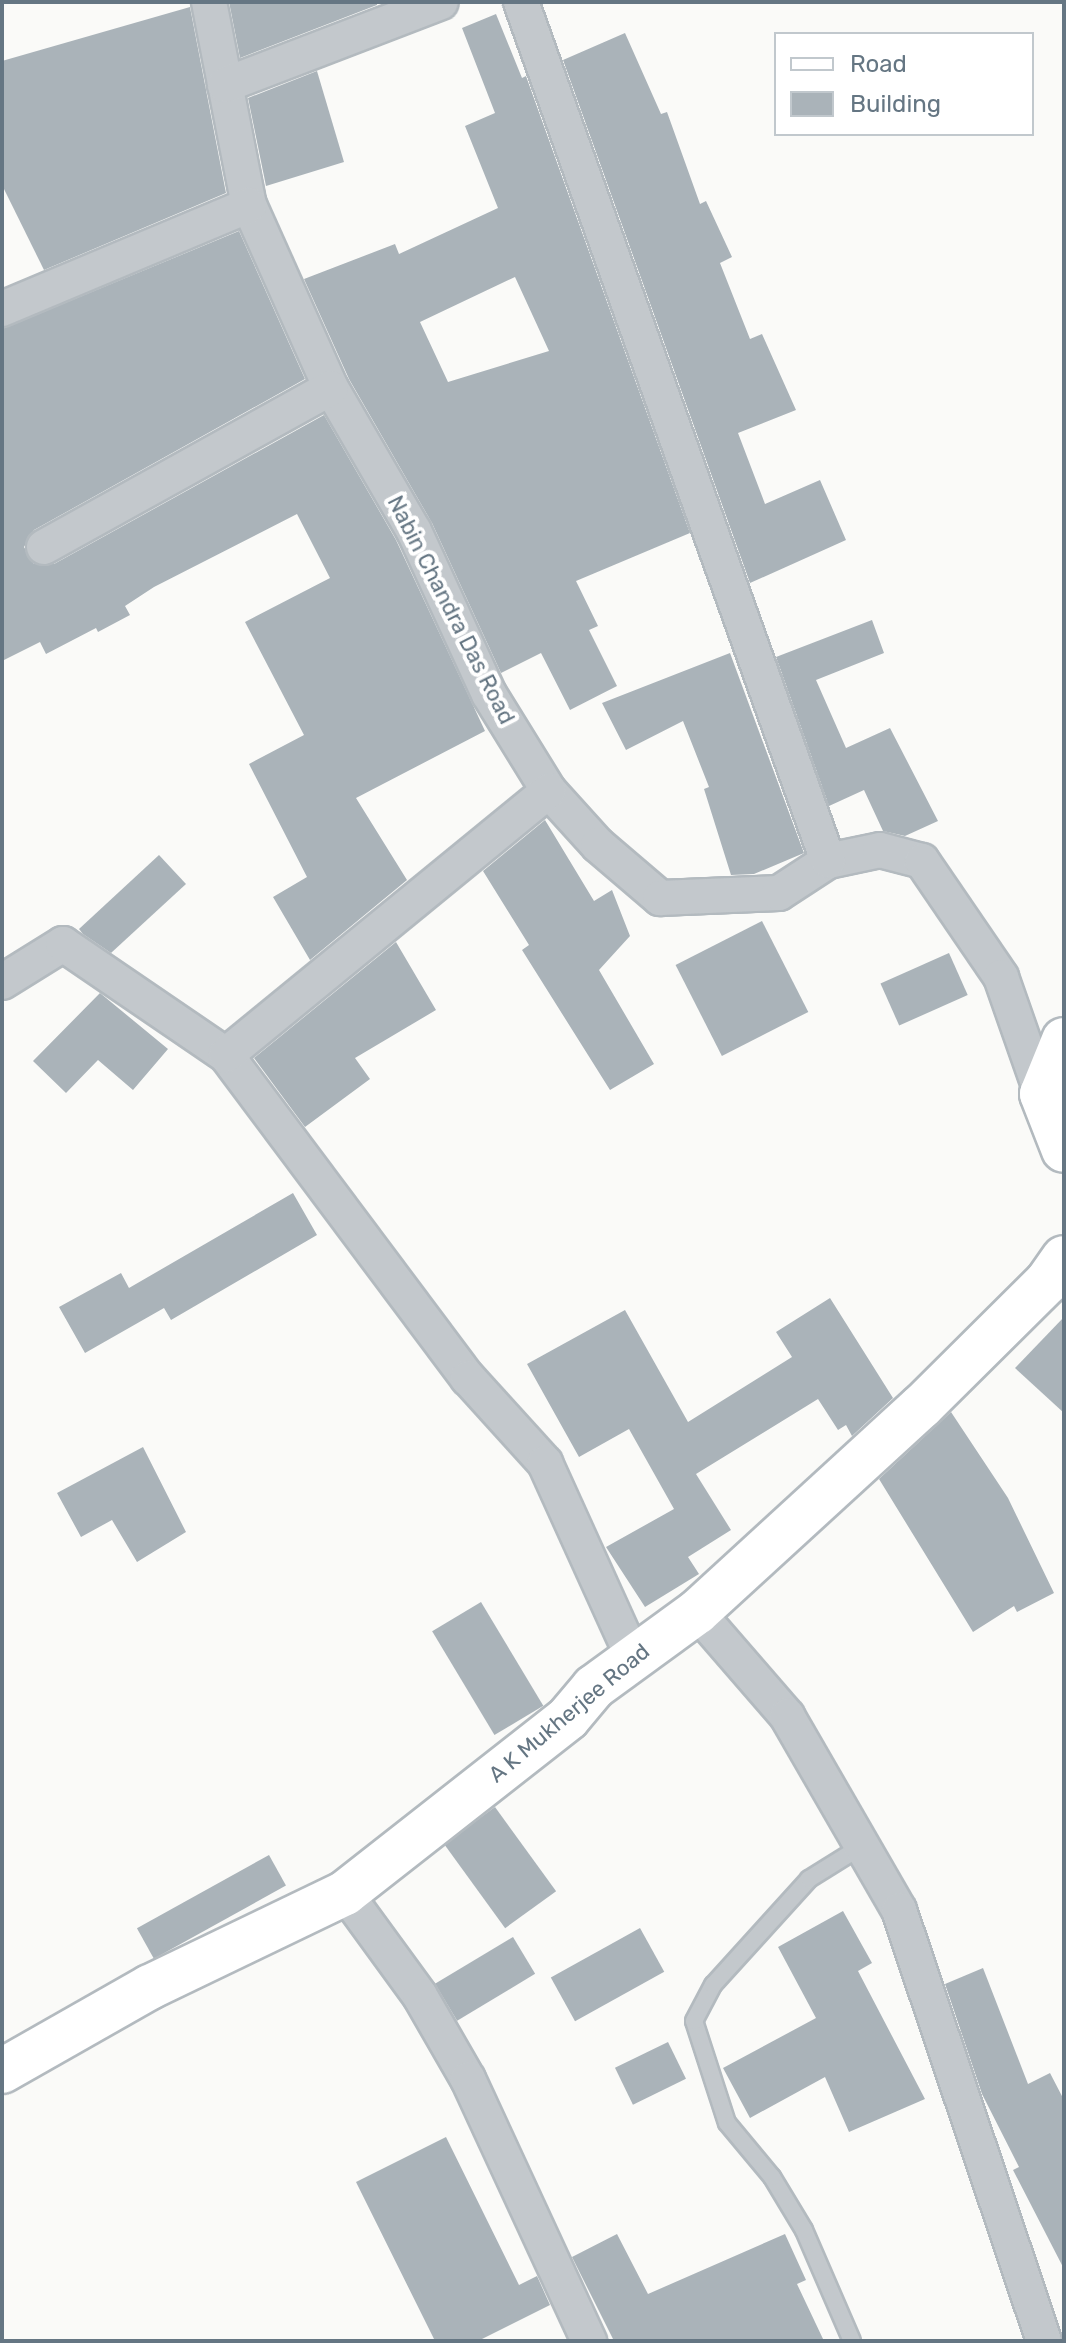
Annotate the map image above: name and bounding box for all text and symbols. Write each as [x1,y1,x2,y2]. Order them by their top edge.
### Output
legend [774,32,1034,136]
text: Road [850,50,907,78]
text: Building [850,90,941,118]
street label: Nabin Chandra Das Road [382,491,520,729]
street label: A K Mukherjee Road [483,1638,655,1788]

